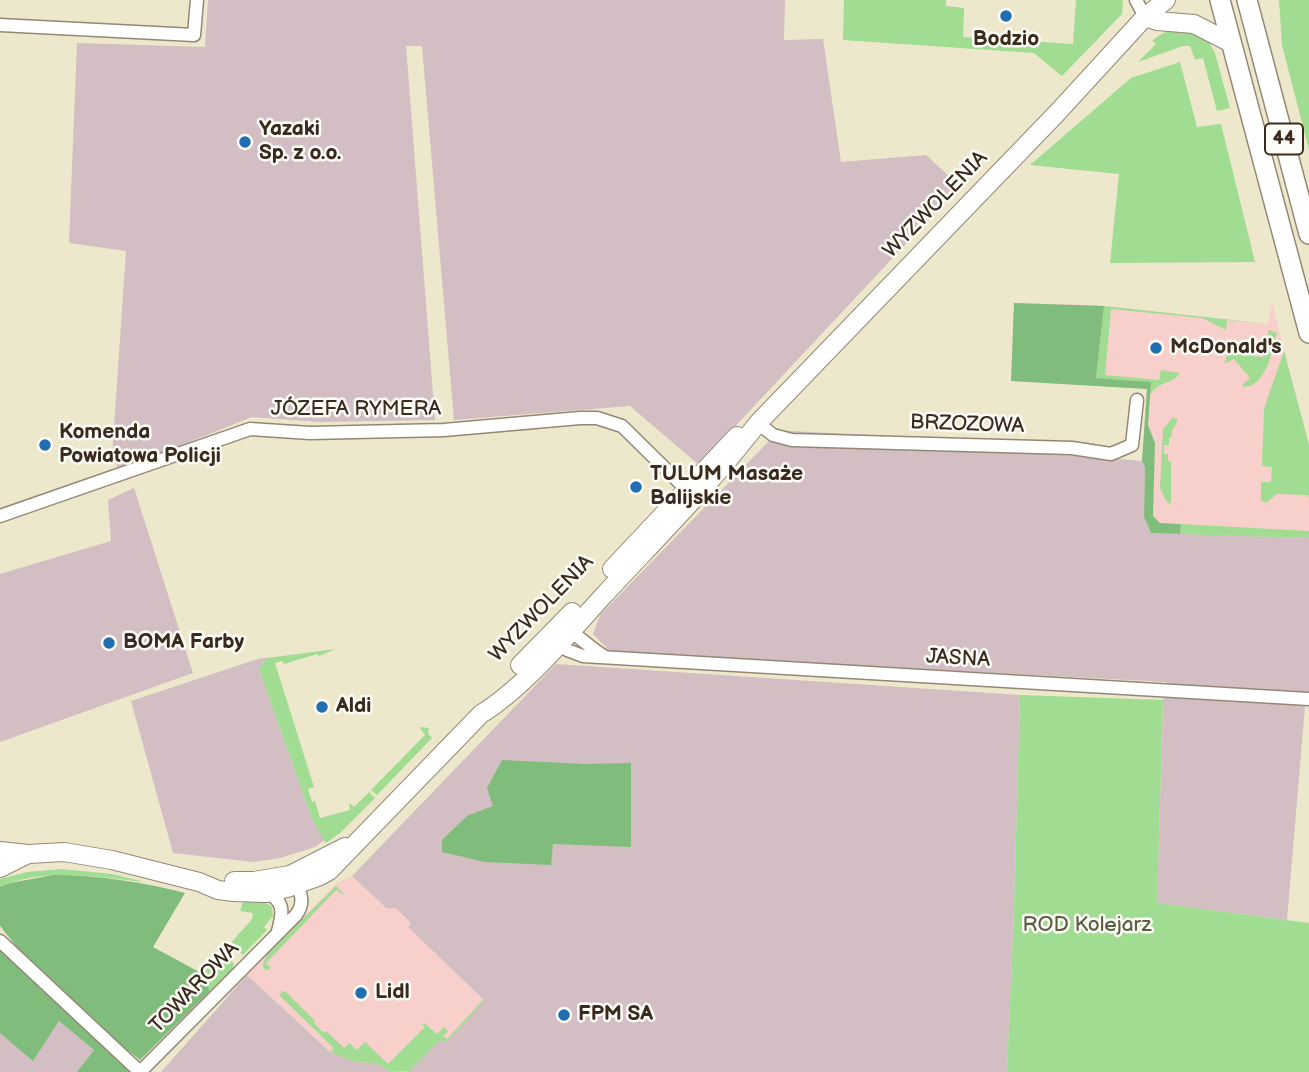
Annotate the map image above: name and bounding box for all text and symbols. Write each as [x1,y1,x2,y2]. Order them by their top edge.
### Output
marker: Bodzio [998,8,1014,24]
place label: Bodzio [973,27,1039,53]
place label: Yazaki Sp. z o.o. [259,117,341,167]
road number: 44 [1265,124,1303,154]
marker: Yazaki Sp. z o.o. [237,134,253,150]
street label: WYZWOLENIA [878,146,994,264]
place label: McDonald's [1170,335,1282,361]
marker: McDonald's [1148,340,1164,356]
street label: JÓZEFA RYMERA [271,397,441,423]
street label: BRZOZOWA [909,410,1025,440]
place label: Komenda Powiatowa Policji [59,420,221,470]
marker: Komenda Powiatowa Policji [37,437,53,453]
place label: TULUM Masaże Balijskie [650,462,803,512]
marker: TULUM Masaże Balijskie [628,479,644,495]
street label: WYZWOLENIA [484,550,600,668]
place label: BOMA Farby [123,630,244,656]
marker: BOMA Farby [101,635,117,651]
street label: JASNA [925,645,991,673]
place label: Aldi [336,694,372,720]
marker: Aldi [314,699,330,715]
park label: ROD Kolejarz [1022,913,1152,939]
street label: TOWAROWA [145,937,245,1039]
place label: Lidl [375,980,410,1006]
marker: Lidl [353,985,369,1001]
place label: FPM SA [578,1002,653,1028]
marker: FPM SA [556,1007,572,1023]

